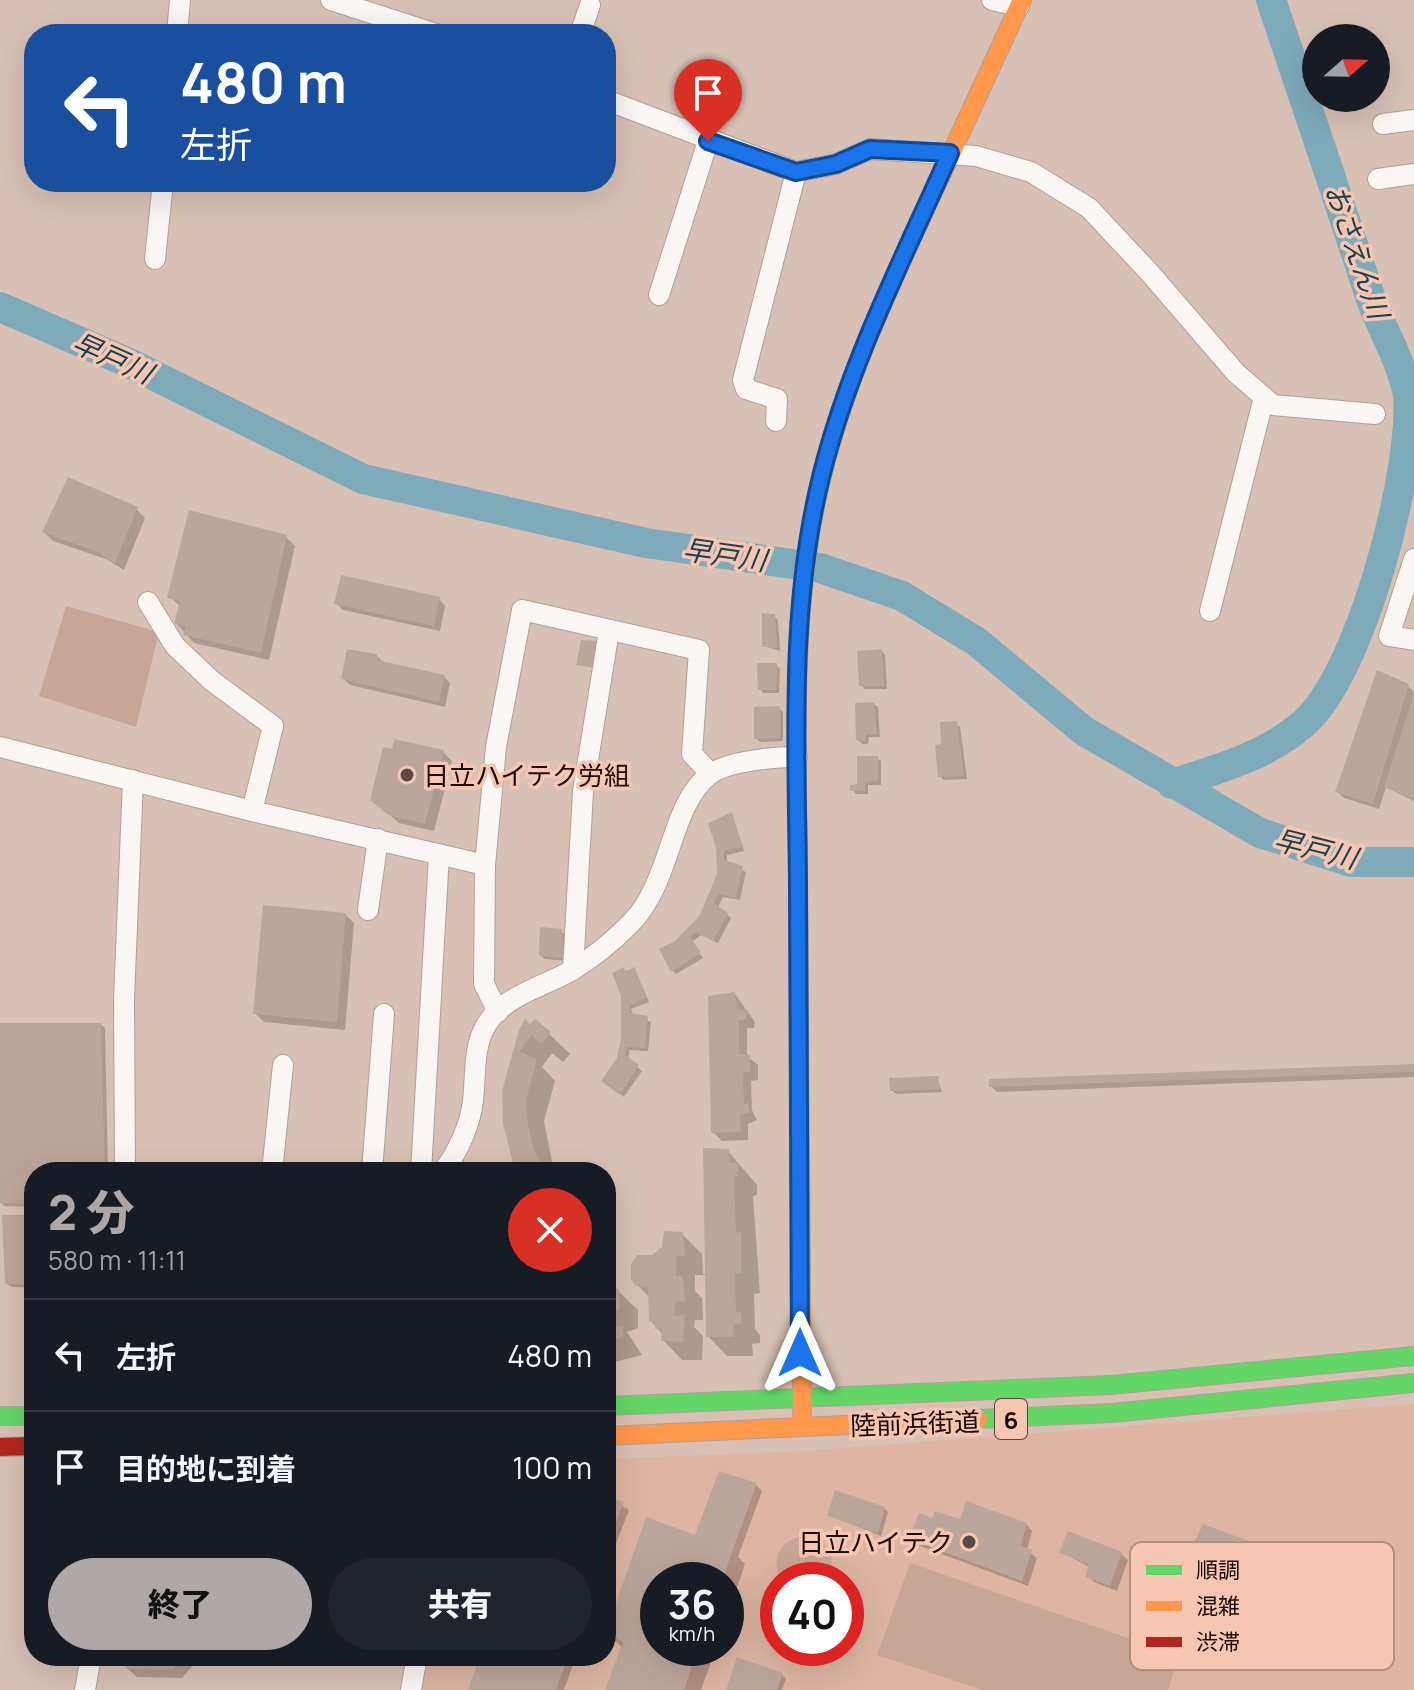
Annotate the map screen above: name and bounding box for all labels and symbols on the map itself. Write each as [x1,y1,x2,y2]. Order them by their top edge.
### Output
north arrow [1302,24,1390,112]
pin [674,59,742,141]
water label: おさえん川 [1317,179,1400,326]
water label: 早戸川 [67,323,162,393]
water label: 早戸川 [681,529,772,579]
place label: 日立ハイテク労組 [423,757,630,793]
marker: 日立ハイテク労組 [398,766,416,784]
water label: 早戸川 [1271,819,1364,877]
position arrow [758,1311,842,1395]
road number: 6 [995,1399,1027,1439]
street label: 陸前浜街道 [849,1403,981,1443]
place label: 日立ハイテク [798,1524,953,1560]
marker: 日立ハイテク [960,1533,978,1551]
legend [1130,1542,1394,1670]
text: 順調 [1196,1555,1240,1585]
speed limit sign: 40 [760,1562,864,1666]
text: 混雑 [1196,1591,1240,1621]
text: 渋滞 [1196,1627,1240,1657]

